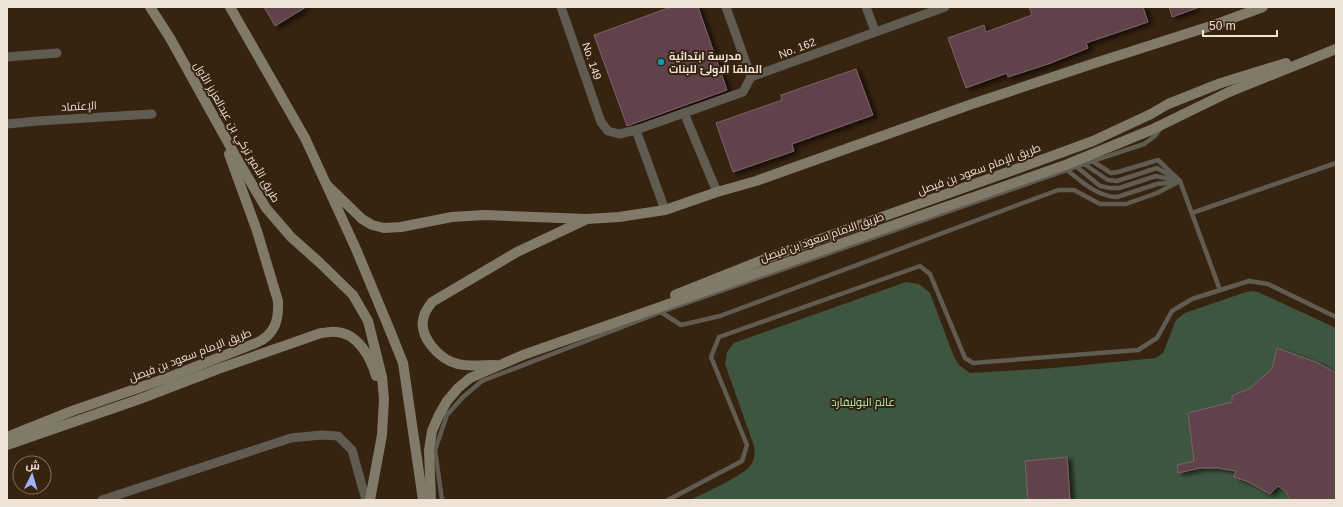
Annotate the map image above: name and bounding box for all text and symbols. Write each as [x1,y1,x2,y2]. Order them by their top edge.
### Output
scale bar [1203,12,1277,38]
text: 50 m [1209,19,1236,33]
street label: No. 162 [777,35,817,61]
street label: No. 149 [580,41,604,81]
place label: مدرسة ابتدائية الملقا الاولئ للبنات [669,50,762,77]
marker: مدرسة ابتدائية الملقا الاولئ للبنات [656,57,666,67]
street label: طريق الأمير تركي بن عبدالعزيز الأول [189,60,282,206]
street label: الإعتماد [61,99,97,114]
street label: طريق الإمام سعود بن فيصل [916,141,1043,199]
street label: طريق الامام سعود بن فيصل [759,210,886,266]
street label: طريق الإمام سعود بن فيصل [127,326,254,386]
park label: عالم البوليفارد [831,396,895,410]
north arrow [12,455,52,495]
text: ش [25,458,40,473]

